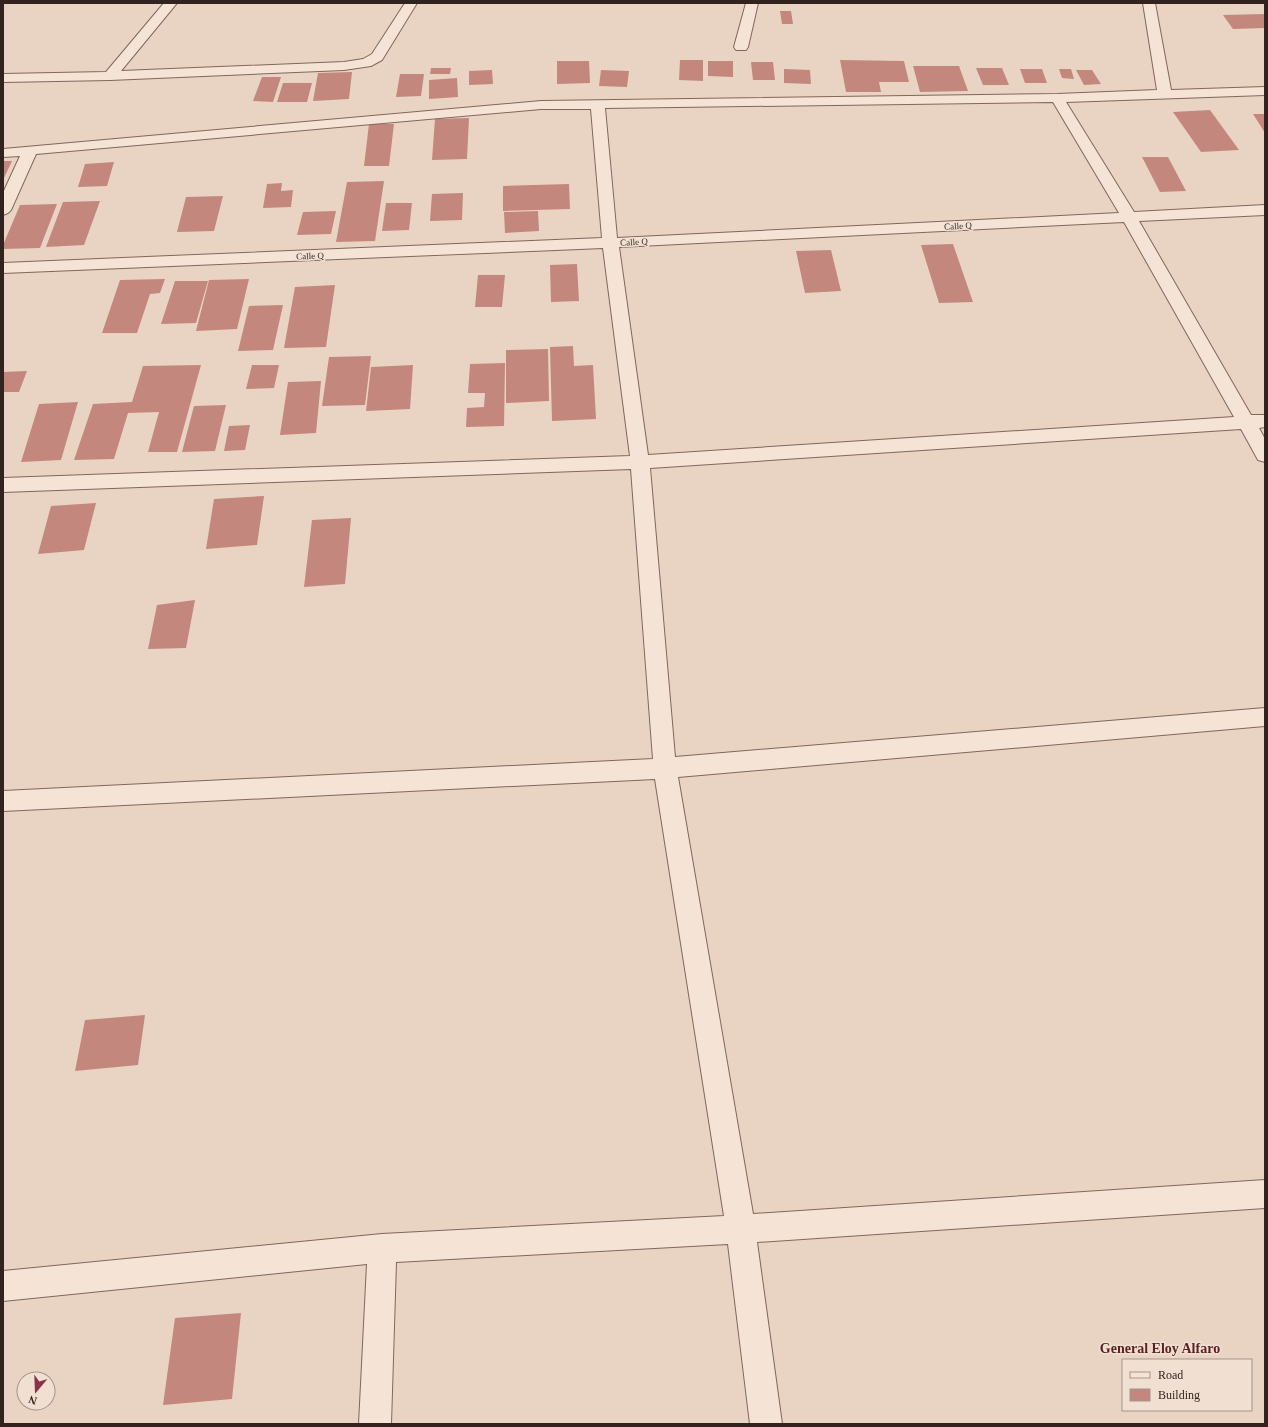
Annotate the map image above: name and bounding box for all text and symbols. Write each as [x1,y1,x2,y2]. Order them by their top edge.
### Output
street label: Calle Q [944,220,973,232]
street label: Calle Q [620,236,649,248]
street label: Calle Q [296,251,325,261]
district label: General Eloy Alfaro [1100,1341,1220,1356]
legend [1122,1359,1252,1411]
text: Road [1158,1368,1183,1382]
north arrow [16,1371,56,1411]
text: Building [1158,1388,1200,1402]
text: N [27,1393,38,1407]

